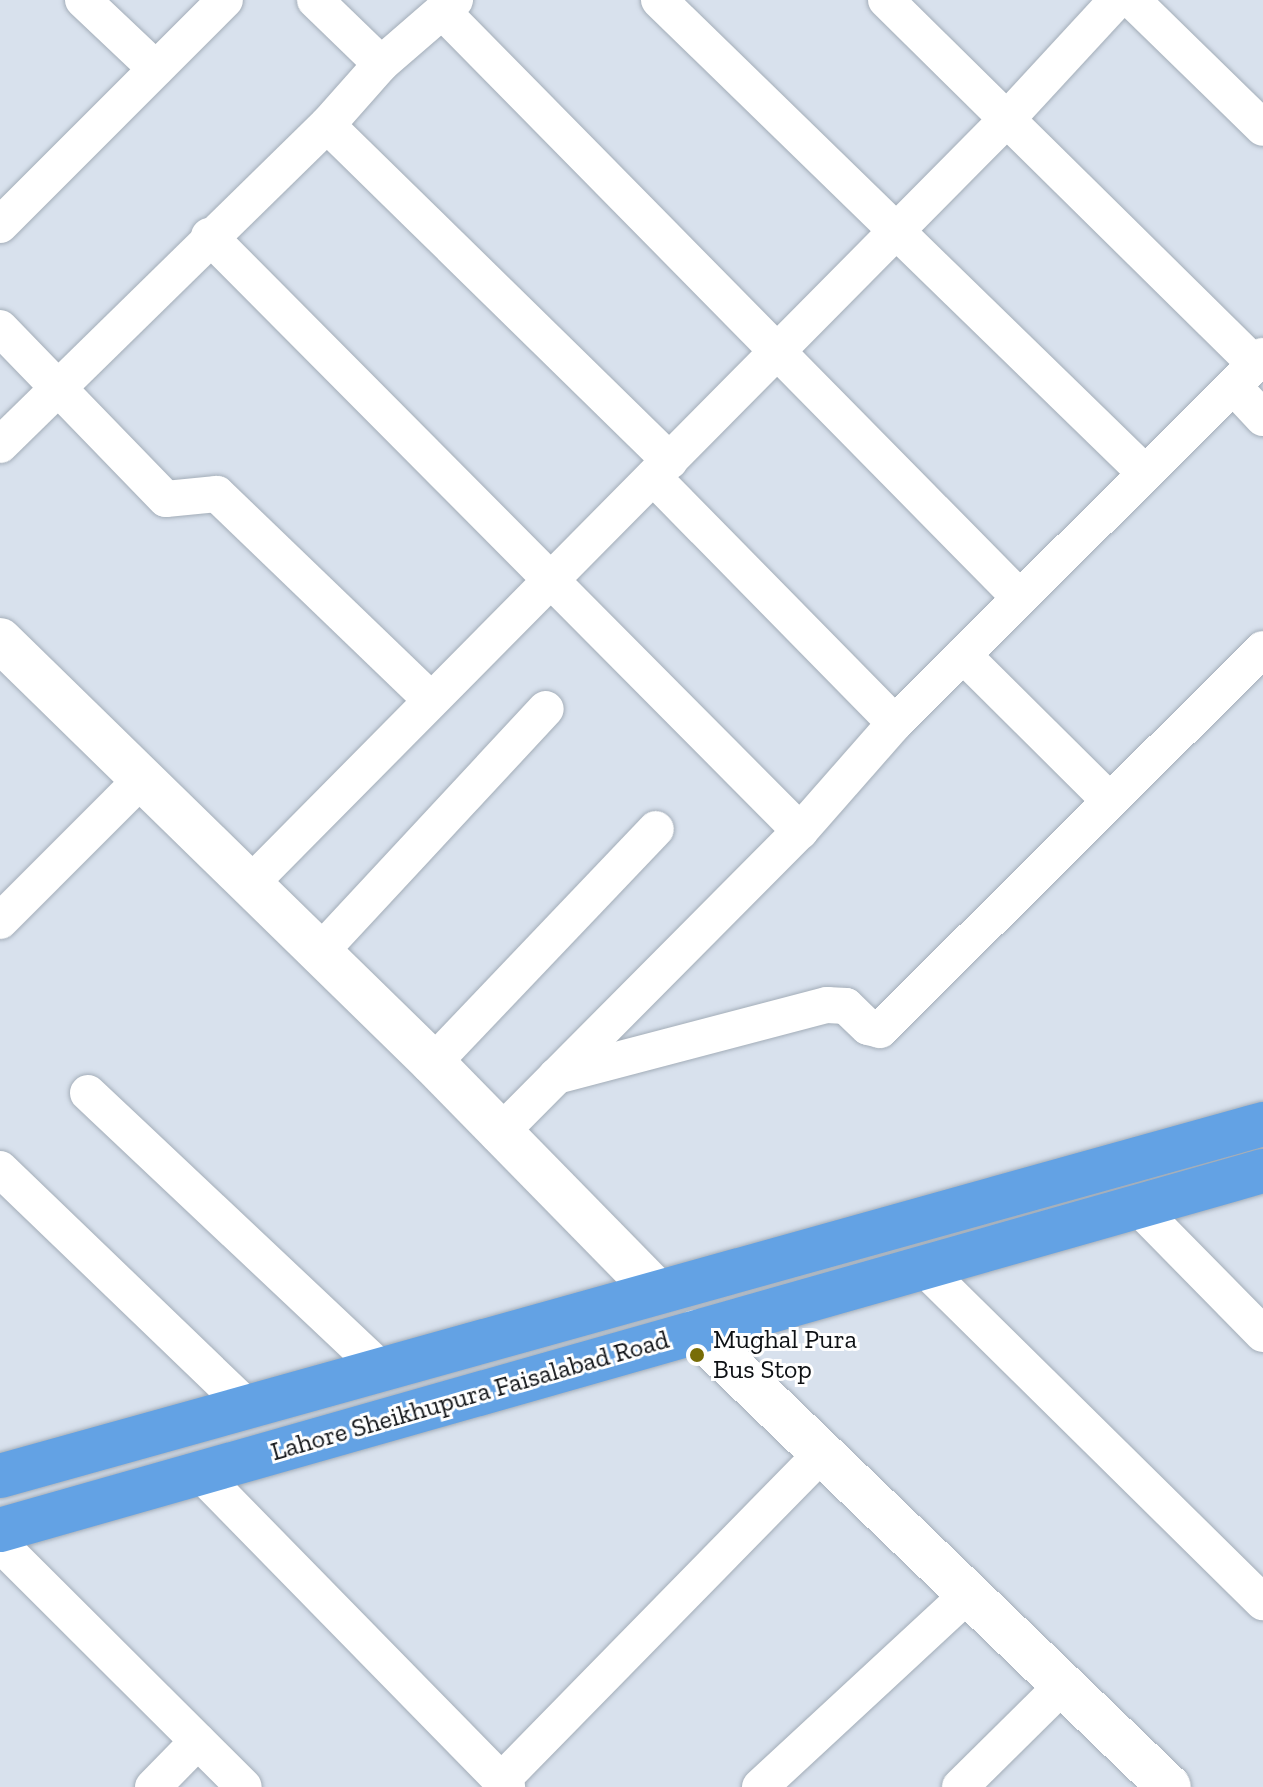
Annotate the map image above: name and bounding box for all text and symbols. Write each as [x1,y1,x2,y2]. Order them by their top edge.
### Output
street label: Lahore Sheikhupura Faisalabad Road [267,1324,673,1468]
place label: Mughal Pura Bus Stop [713,1324,857,1386]
marker: Mughal Pura Bus Stop [688,1346,706,1364]

